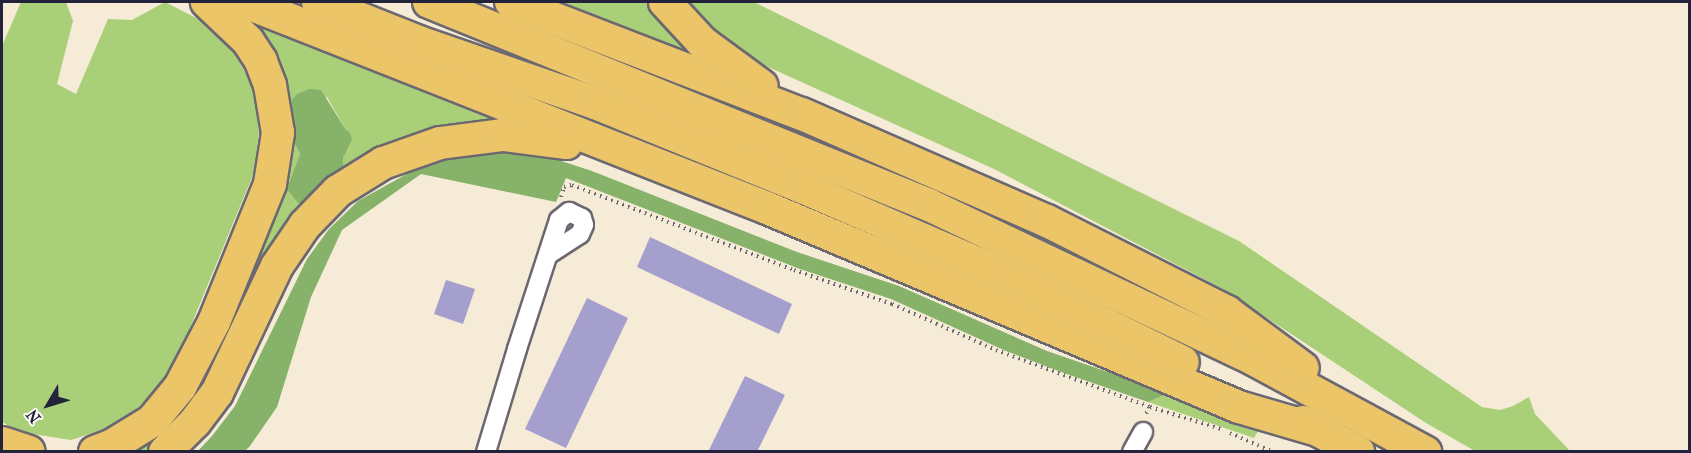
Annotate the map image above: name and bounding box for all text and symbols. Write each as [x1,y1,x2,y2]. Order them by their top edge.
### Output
north arrow [18,375,78,435]
text: N [22,406,45,427]

